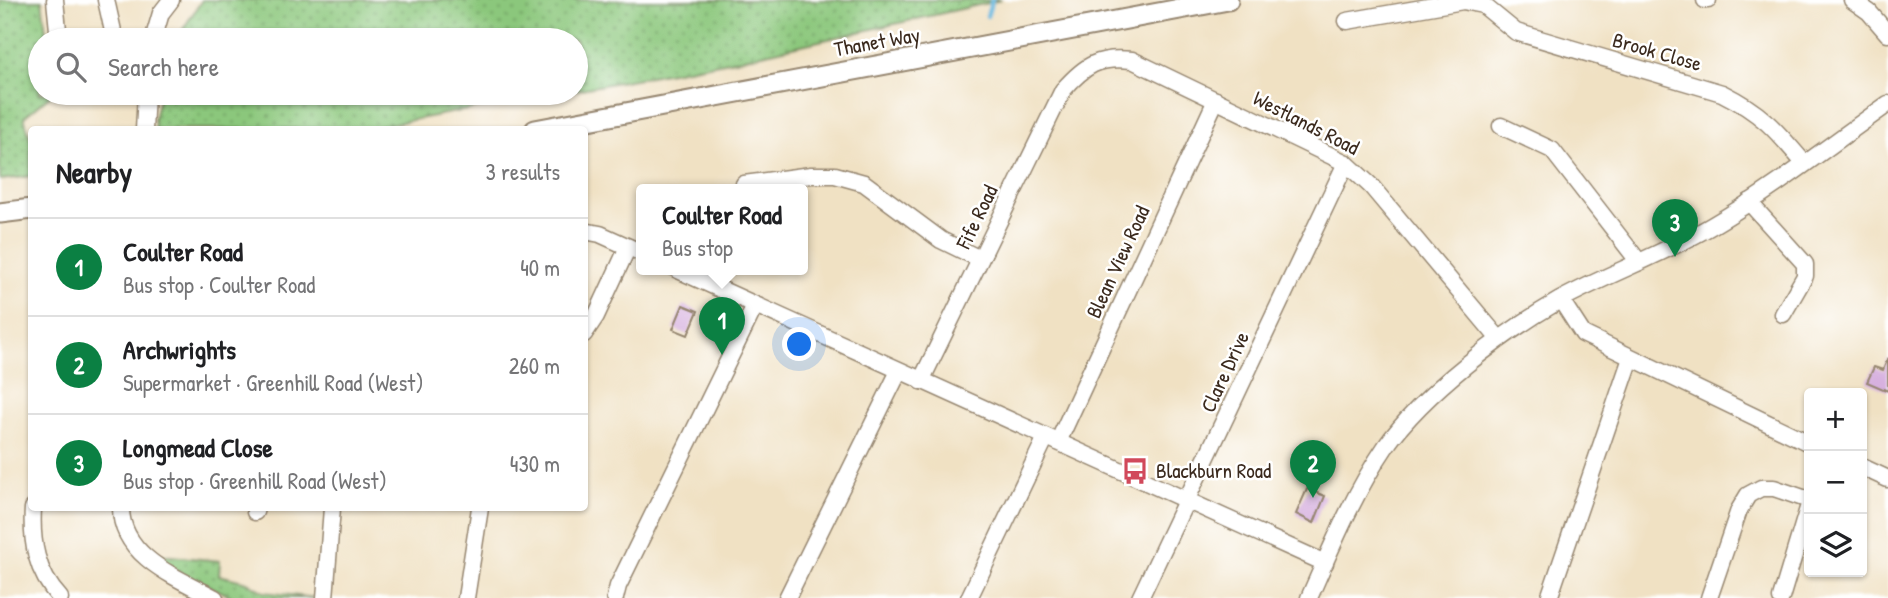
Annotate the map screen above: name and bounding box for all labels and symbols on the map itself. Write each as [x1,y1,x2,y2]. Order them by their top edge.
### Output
street label: Thanet Way [832,20,922,63]
street label: Brook Close [1609,25,1705,78]
street label: Westlands Road [1248,83,1364,162]
street label: Fife Road [948,180,1004,254]
pin: 3 [1652,199,1698,257]
street label: Blean View Road [1079,201,1156,323]
pin: 1 [699,297,745,355]
your location [782,327,816,361]
street label: Clare Drive [1193,327,1256,417]
pin: 2 [1290,440,1336,498]
bus stop icon: Blackburn Road [1120,456,1150,486]
place label: Blackburn Road [1156,456,1271,485]

